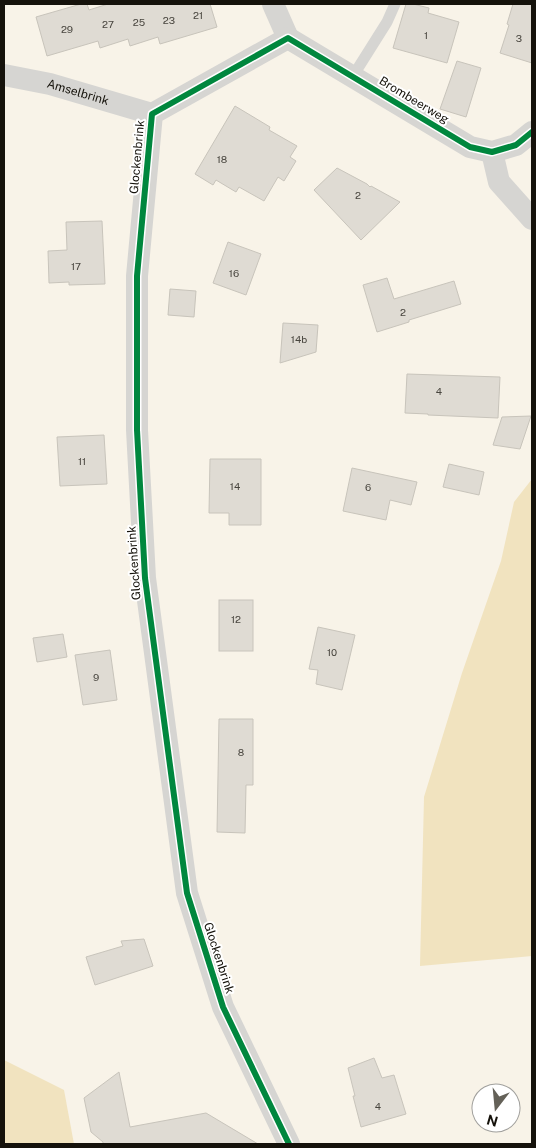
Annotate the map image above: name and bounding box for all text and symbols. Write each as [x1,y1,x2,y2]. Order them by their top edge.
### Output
house number: 21 [193,9,203,21]
house number: 23 [163,14,175,26]
house number: 25 [133,16,145,28]
house number: 27 [102,18,114,30]
house number: 29 [61,23,73,35]
house number: 1 [424,29,428,41]
house number: 3 [516,32,522,44]
street label: Brombeerweg [377,74,451,126]
street label: Amselbrink [45,76,111,108]
street label: Glockenbrink [127,119,147,195]
house number: 18 [217,153,227,165]
house number: 2 [355,189,361,201]
house number: 17 [71,260,81,272]
house number: 16 [229,267,239,279]
house number: 2 [400,306,406,318]
house number: 14b [291,333,307,345]
house number: 4 [436,385,442,397]
house number: 11 [78,455,86,467]
house number: 14 [230,480,240,492]
house number: 6 [365,481,371,493]
street label: Glockenbrink [124,525,144,600]
house number: 12 [231,613,241,625]
house number: 10 [327,646,337,658]
house number: 9 [93,671,99,683]
house number: 8 [238,746,244,758]
street label: Glockenbrink [201,921,237,996]
north arrow [471,1083,521,1133]
house number: 4 [375,1100,381,1112]
text: N [485,1111,500,1130]

